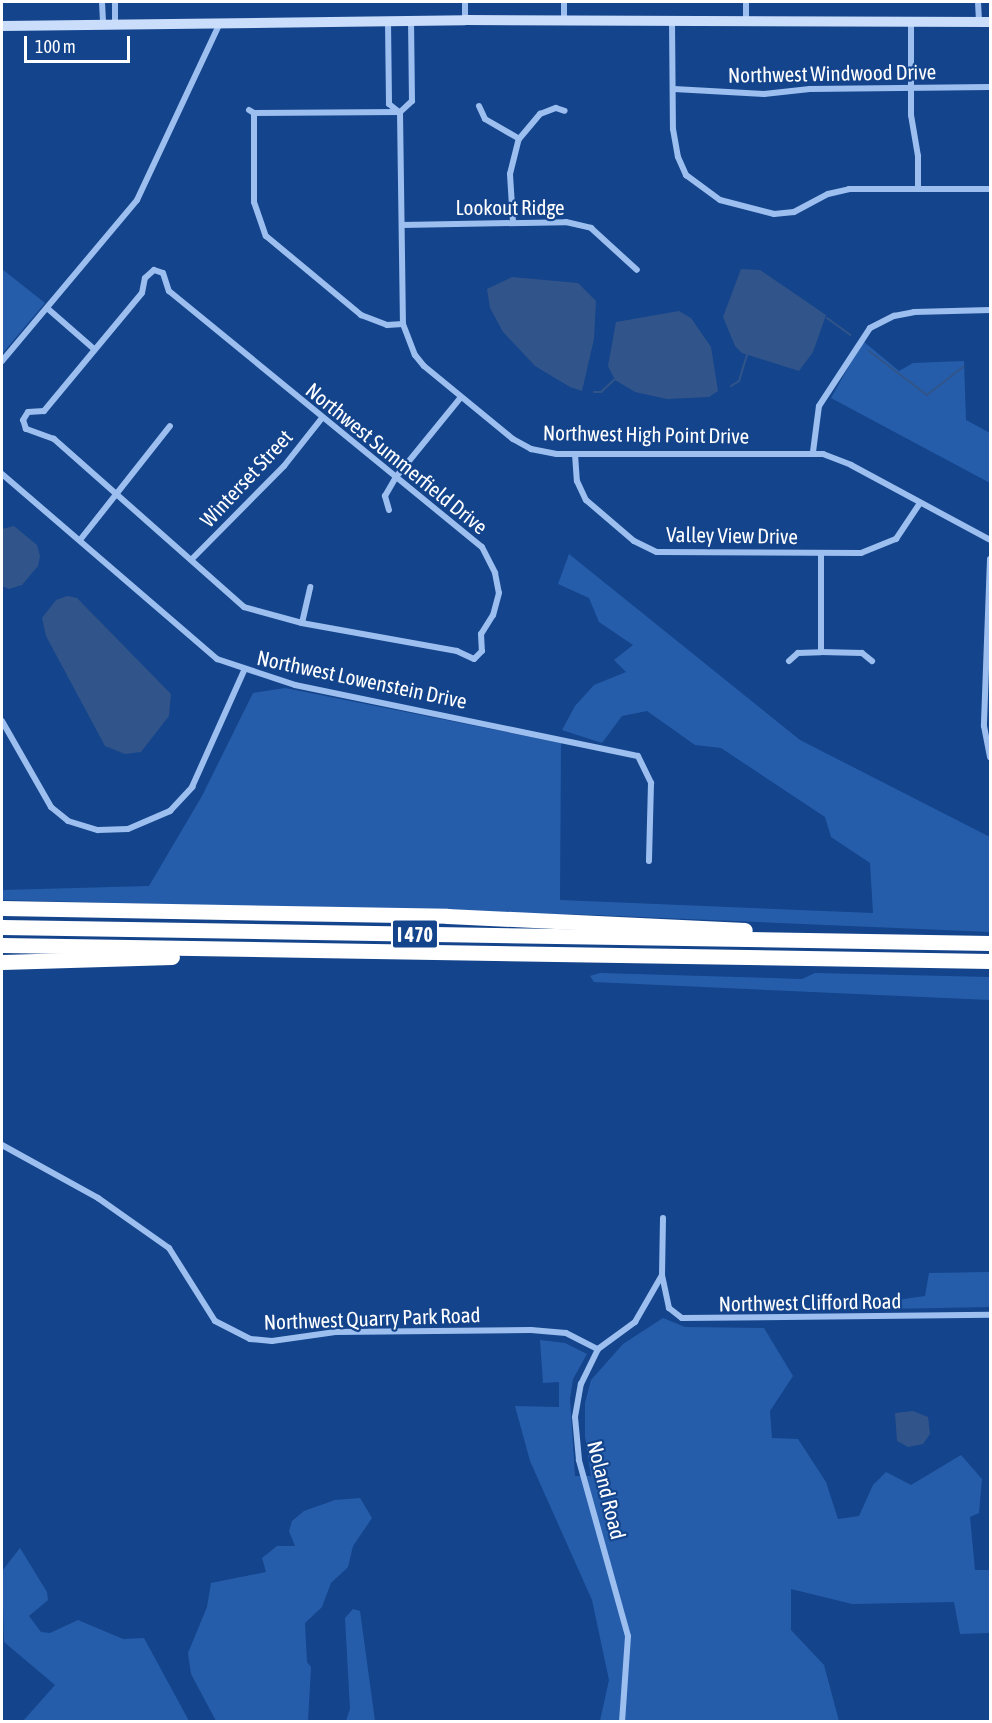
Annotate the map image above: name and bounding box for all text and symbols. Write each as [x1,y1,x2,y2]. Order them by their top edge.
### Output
scale bar [27,24,134,62]
text: 100 m [35,36,76,57]
street label: Northwest Windwood Drive [728,59,936,87]
street label: Lookout Ridge [455,194,565,220]
street label: Northwest Summerfield Drive [301,377,493,539]
street label: Northwest High Point Drive [543,420,749,448]
street label: Winterset Street [195,424,297,532]
street label: Valley View Drive [666,521,798,549]
street label: Northwest Lowenstein Drive [255,644,469,714]
road number: I 470 [390,917,440,951]
street label: Northwest Clifford Road [718,1288,902,1316]
street label: Northwest Quarry Park Road [263,1302,481,1334]
street label: Noland Road [583,1438,631,1542]

